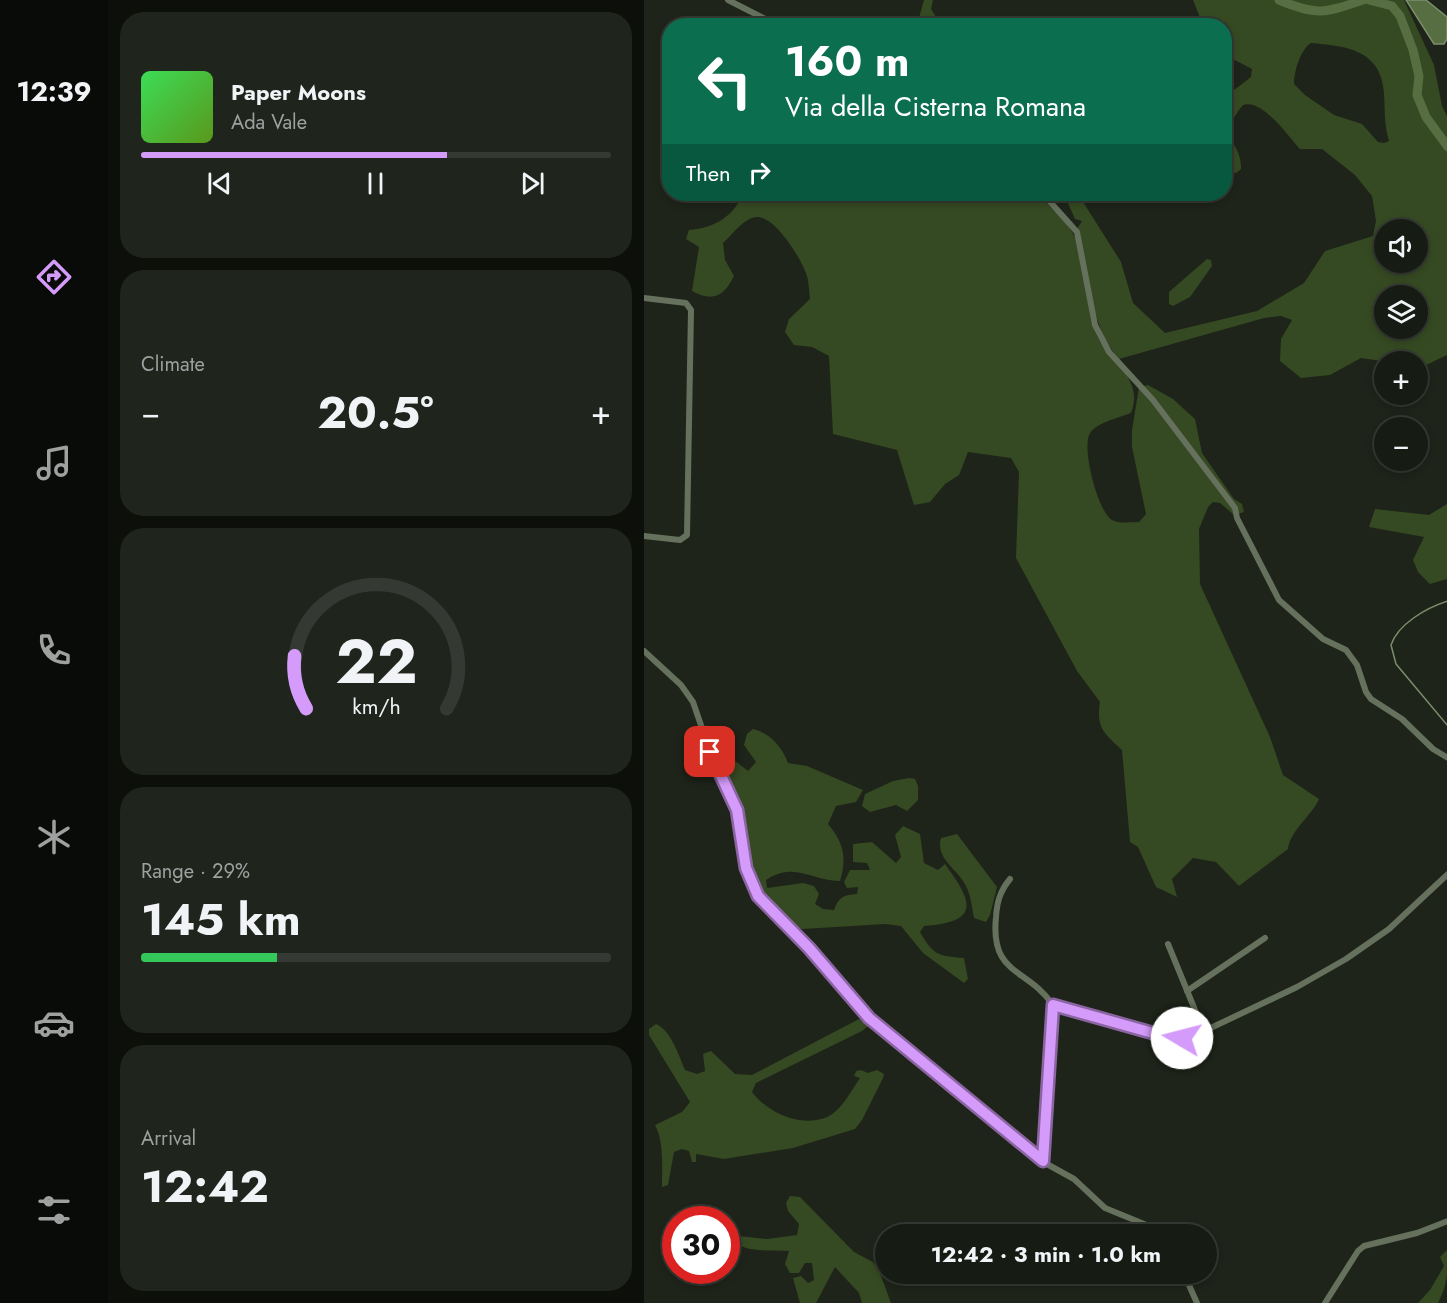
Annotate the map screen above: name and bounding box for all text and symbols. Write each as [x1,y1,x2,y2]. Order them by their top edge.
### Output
text: 160 m [785,31,909,92]
icon: left [686,42,764,120]
text: 12:39 [17,72,91,111]
text: Paper Moons [231,76,366,108]
text: Via della Cisterna Romana [785,87,1086,126]
text: Ada Vale [231,108,307,137]
icon: right [743,156,776,189]
text: Then [686,157,731,189]
icon: previous [203,167,236,200]
icon: pause [359,167,392,200]
icon: next [516,167,549,200]
map controls [1374,219,1428,471]
button: sound [1374,219,1428,273]
icon: directions [33,256,75,298]
button: layers [1374,285,1428,339]
text: Climate [141,350,205,379]
button: + [1374,351,1428,405]
text: 20.5° [317,380,434,445]
text: − [141,389,160,436]
text: + [591,389,611,436]
button: − [1374,417,1428,471]
icon: music [33,442,75,484]
text: 22 [335,616,417,706]
icon: phone [33,629,75,671]
text: km/h [352,691,400,722]
pin [684,726,735,777]
icon: arrive [693,735,726,768]
icon: climate [33,816,75,858]
text: Range · 29% [141,857,250,886]
text: 145 km [141,887,301,952]
icon: car [33,1002,75,1044]
position arrow [1150,1006,1214,1070]
text: Arrival [141,1124,196,1153]
text: 12:42 [141,1154,269,1219]
icon: filters [33,1189,75,1231]
speed limit sign: 30 [662,1206,740,1284]
text: 12:42 · 3 min · 1.0 km [931,1238,1161,1270]

